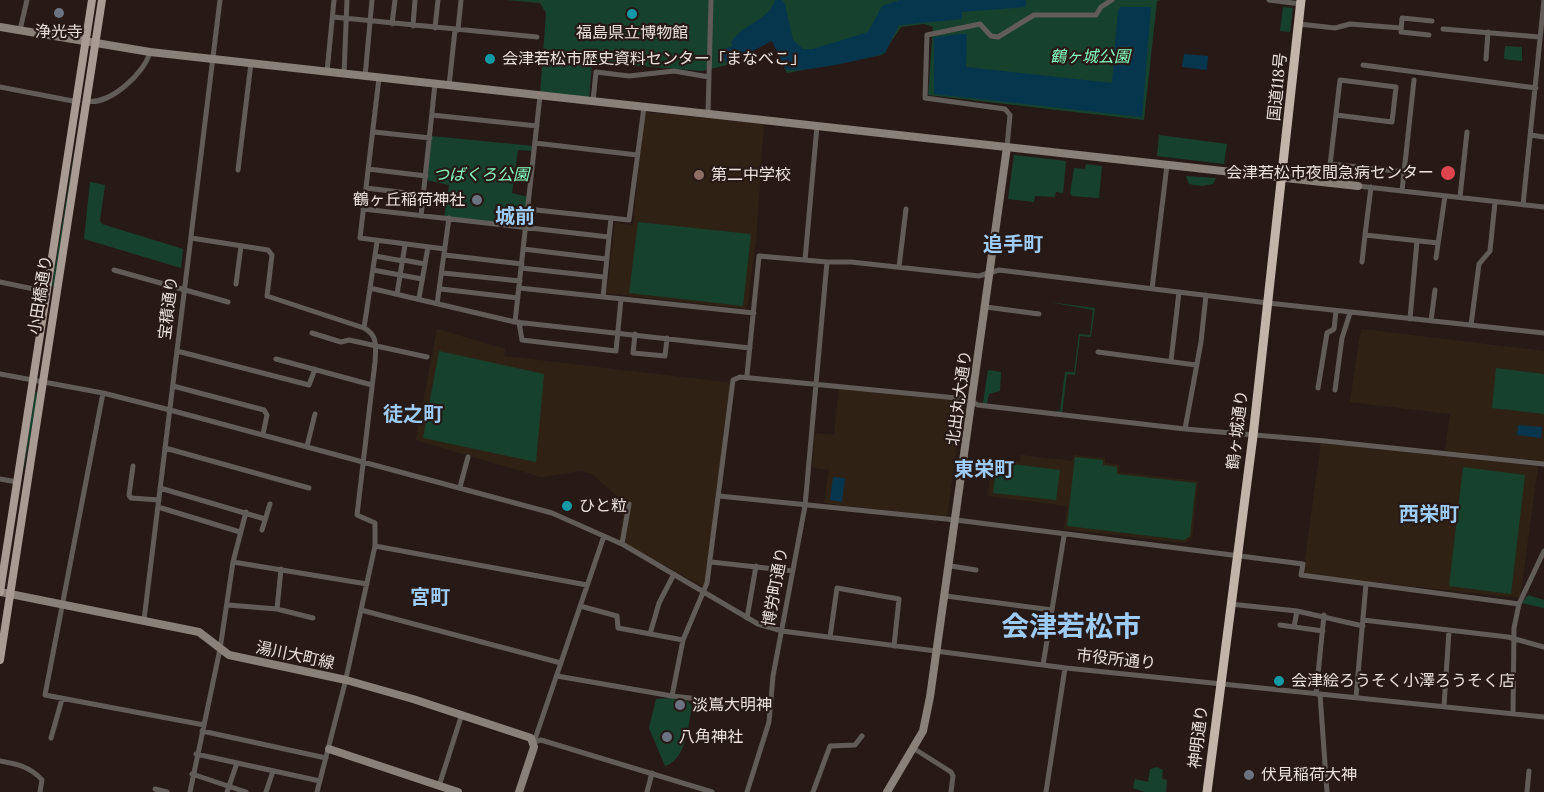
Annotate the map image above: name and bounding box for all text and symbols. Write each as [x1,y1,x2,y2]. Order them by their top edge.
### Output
marker: 浄光寺 [52,6,66,20]
marker: 福島県立博物館 [625,7,639,21]
place label: 浄光寺 [35,22,83,42]
place label: 福島県立博物館 [576,23,688,43]
park label: 鶴ヶ城公園 [1050,47,1130,67]
place label: 会津若松市歴史資料センター「まなべこ」 [502,49,806,69]
marker: 会津若松市歴史資料センター「まなべこ」 [483,52,497,66]
street label: 国道118号 [1265,52,1291,122]
place label: 会津若松市夜間急病センター [1226,163,1434,183]
marker: 会津若松市夜間急病センター [1439,164,1457,182]
park label: つばくろ公園 [433,165,529,185]
place label: 第二中学校 [711,165,791,185]
marker: 第二中学校 [692,168,706,182]
place label: 鶴ヶ丘稲荷神社 [353,190,465,210]
marker: 鶴ヶ丘稲荷神社 [470,193,484,207]
district label: 城前 [495,205,535,229]
district label: 追手町 [983,233,1043,257]
street label: 小田橋通り [25,254,57,336]
street label: 宝積通り [156,275,182,341]
street label: 北出丸大通り [944,349,976,447]
street label: 鶴ヶ城通り [1224,389,1252,471]
district label: 徒之町 [383,403,443,427]
district label: 東栄町 [954,458,1014,482]
place label: ひと粒 [579,496,627,516]
marker: ひと粒 [560,499,574,513]
district label: 西栄町 [1399,503,1459,527]
street label: 博労町通り [760,546,792,628]
district label: 宮町 [410,586,450,610]
district label: 会津若松市 [1001,611,1141,645]
street label: 湯川大町線 [254,638,336,674]
street label: 市役所通り [1075,646,1157,674]
place label: 会津絵ろうそく小澤ろうそく店 [1291,671,1515,691]
marker: 会津絵ろうそく小澤ろうそく店 [1272,674,1286,688]
place label: 淡嶌大明神 [692,695,772,715]
marker: 淡嶌大明神 [673,698,687,712]
street label: 神明通り [1186,704,1212,770]
place label: 八角神社 [679,727,743,747]
marker: 八角神社 [660,730,674,744]
place label: 伏見稲荷大神 [1261,765,1357,785]
marker: 伏見稲荷大神 [1242,768,1256,782]

